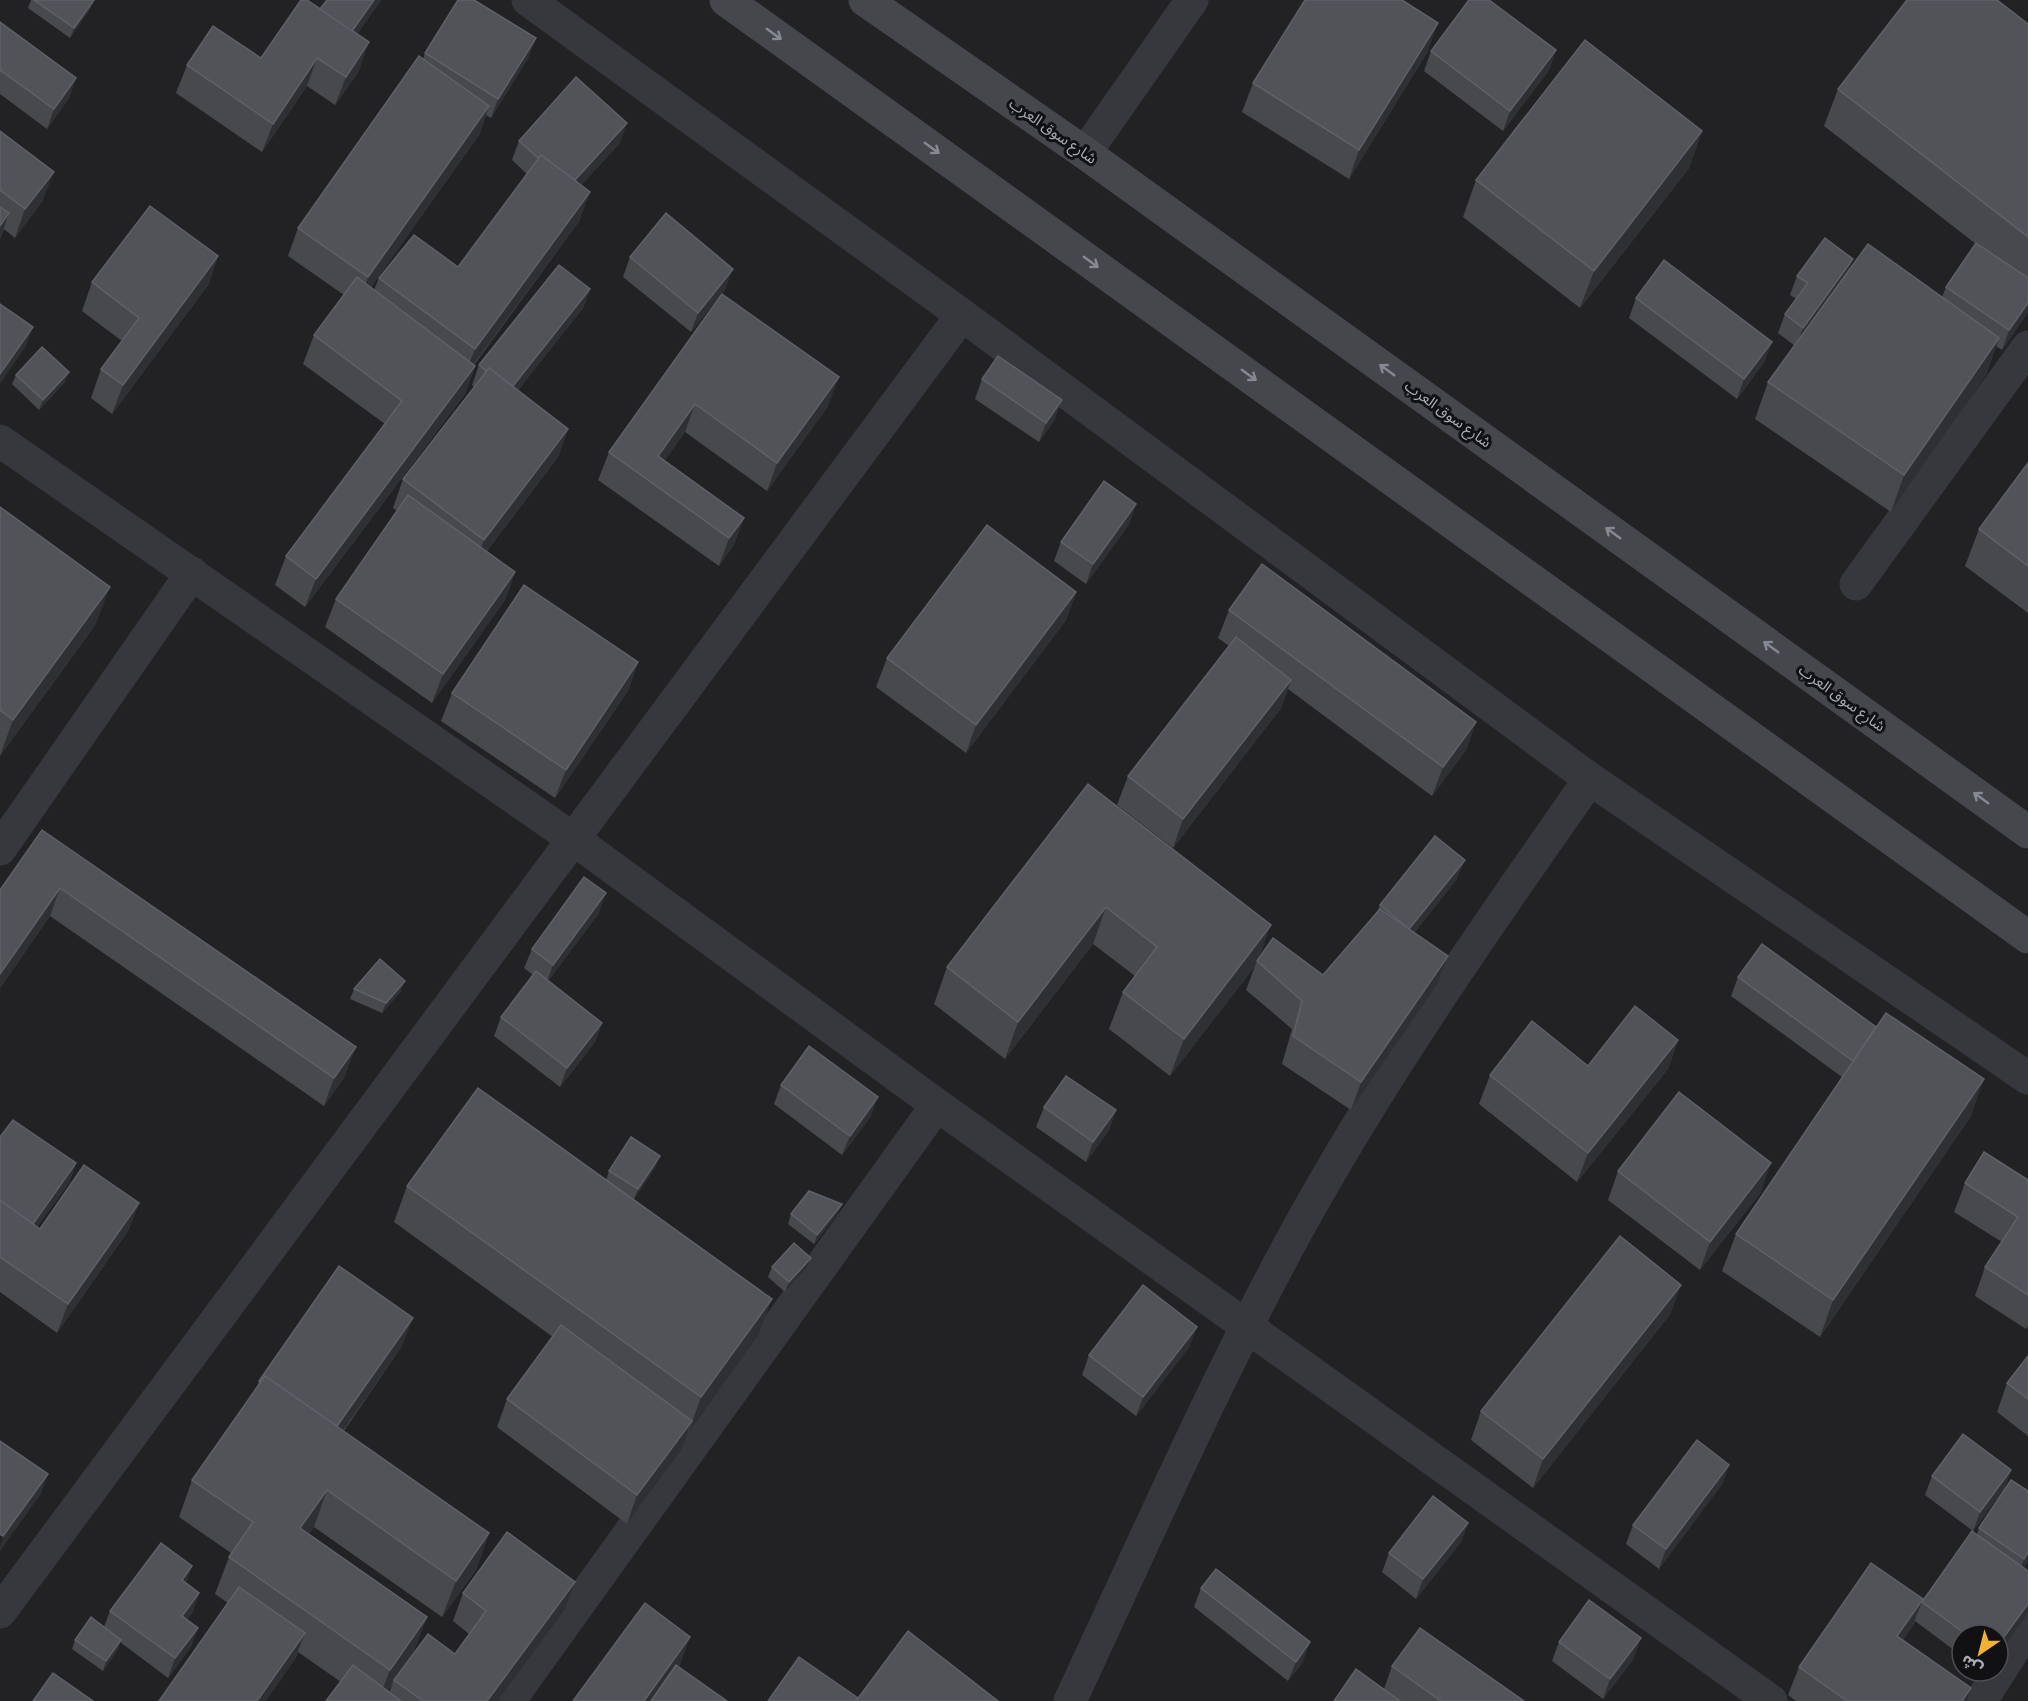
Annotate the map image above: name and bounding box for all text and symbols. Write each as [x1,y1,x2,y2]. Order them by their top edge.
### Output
one-way arrow [765,28,781,40]
street label: شارع سوق العرب [1004,93,1102,170]
one-way arrow [924,142,940,154]
one-way arrow [1082,255,1098,268]
one-way arrow [1379,364,1395,376]
one-way arrow [1240,369,1256,381]
street label: شارع سوق العرب [1399,375,1496,454]
one-way arrow [1605,527,1622,539]
one-way arrow [1764,641,1780,653]
street label: شارع سوق العرب [1793,659,1890,738]
one-way arrow [1973,791,1989,804]
north arrow [1950,1623,2010,1683]
text: ش [1956,1650,1987,1681]

